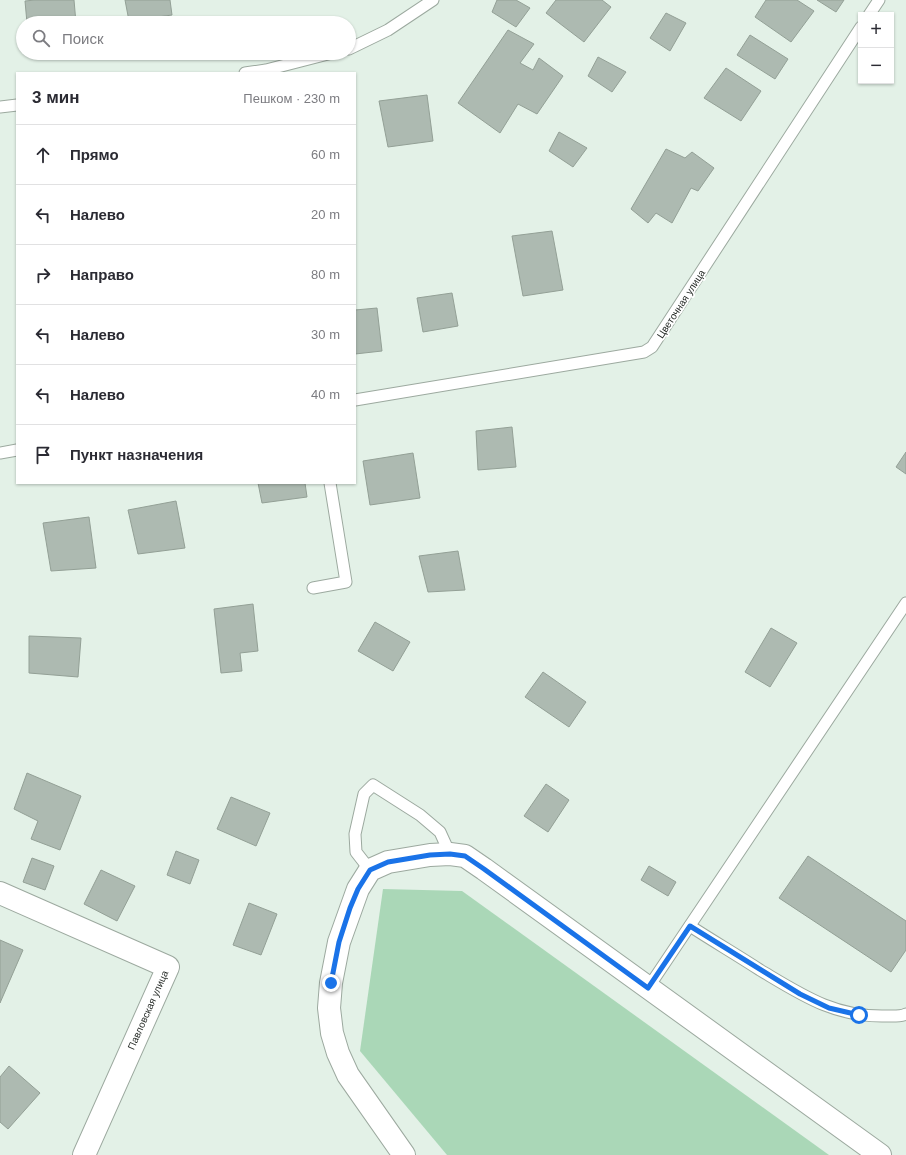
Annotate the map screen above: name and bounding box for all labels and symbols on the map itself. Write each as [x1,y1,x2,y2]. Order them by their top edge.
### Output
street label: Цветочная улица [655,267,708,340]
street label: Павловская улица [126,968,171,1051]
route end [322,974,340,992]
route start [850,1006,868,1024]

